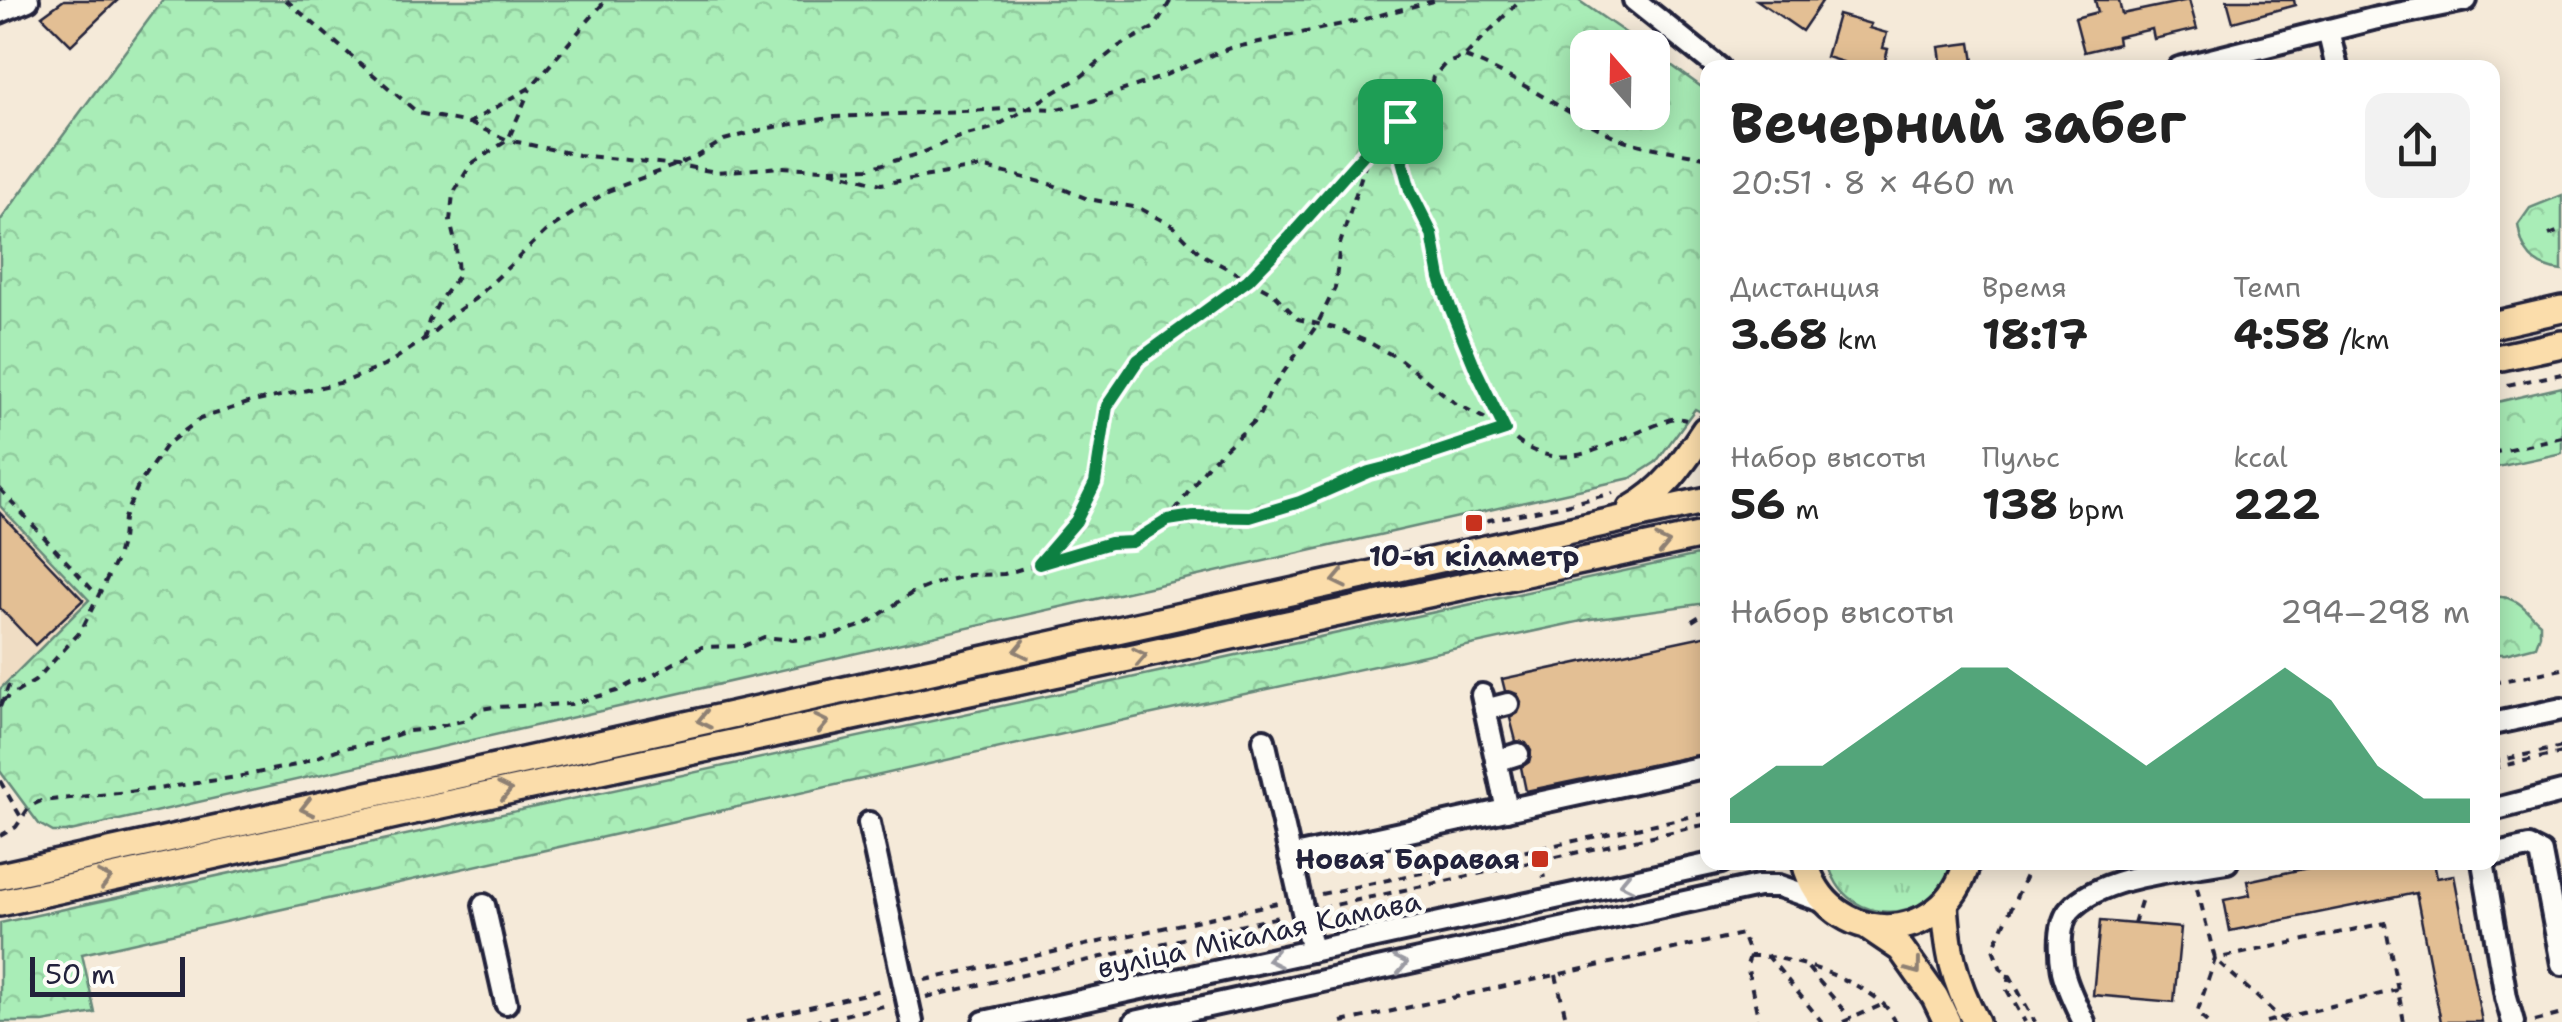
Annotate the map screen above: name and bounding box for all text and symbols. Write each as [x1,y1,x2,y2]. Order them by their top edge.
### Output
north arrow [1570,30,1670,130]
map controls [1570,30,1670,130]
pin [1358,79,1443,164]
text: Вечерний забег [1730,86,2186,160]
button: share [2365,93,2470,198]
icon: arrive [1373,94,1428,149]
text: 20:51 · 8 × 460 m [1730,161,2014,204]
text: Дистанция [1730,268,1880,306]
text: Время [1982,268,2067,306]
text: Темп [2233,268,2301,306]
text: 3.68 [1730,306,1828,362]
text: 18:17 [1982,306,2088,362]
text: 4:58 [2233,306,2330,362]
text: km [1828,320,1877,358]
text: /km [2330,320,2390,358]
text: Набор высоты [1730,438,1926,476]
text: Пульс [1982,438,2060,476]
text: kcal [2233,438,2288,476]
text: 56 [1730,476,1786,532]
text: 138 [1982,476,2059,532]
text: 222 [2233,476,2320,532]
text: m [1786,490,1819,528]
text: bpm [2059,490,2124,528]
marker: 10-ы кіламетр [1463,512,1485,534]
one-way arrow [1654,534,1671,555]
place label: 10-ы кіламетр [1369,537,1579,575]
one-way arrow [1330,568,1347,589]
text: Набор высоты [1730,590,1955,633]
text: 294–298 m [2280,590,2470,633]
one-way arrow [1013,638,1030,659]
one-way arrow [1131,646,1148,667]
one-way arrow [696,708,713,729]
one-way arrow [814,714,831,735]
one-way arrow [496,782,513,803]
one-way arrow [299,796,316,817]
place label: Новая Баравая [1295,840,1520,878]
marker: Новая Баравая [1529,848,1551,870]
one-way arrow [96,870,113,891]
one-way arrow [1618,872,1635,893]
street label: вуліца Мікалая Камава [1094,881,1424,987]
one-way arrow [1266,948,1283,969]
scale bar [30,952,185,996]
text: 50 m [45,955,115,993]
one-way arrow [1392,955,1409,976]
one-way arrow [1903,957,1920,975]

